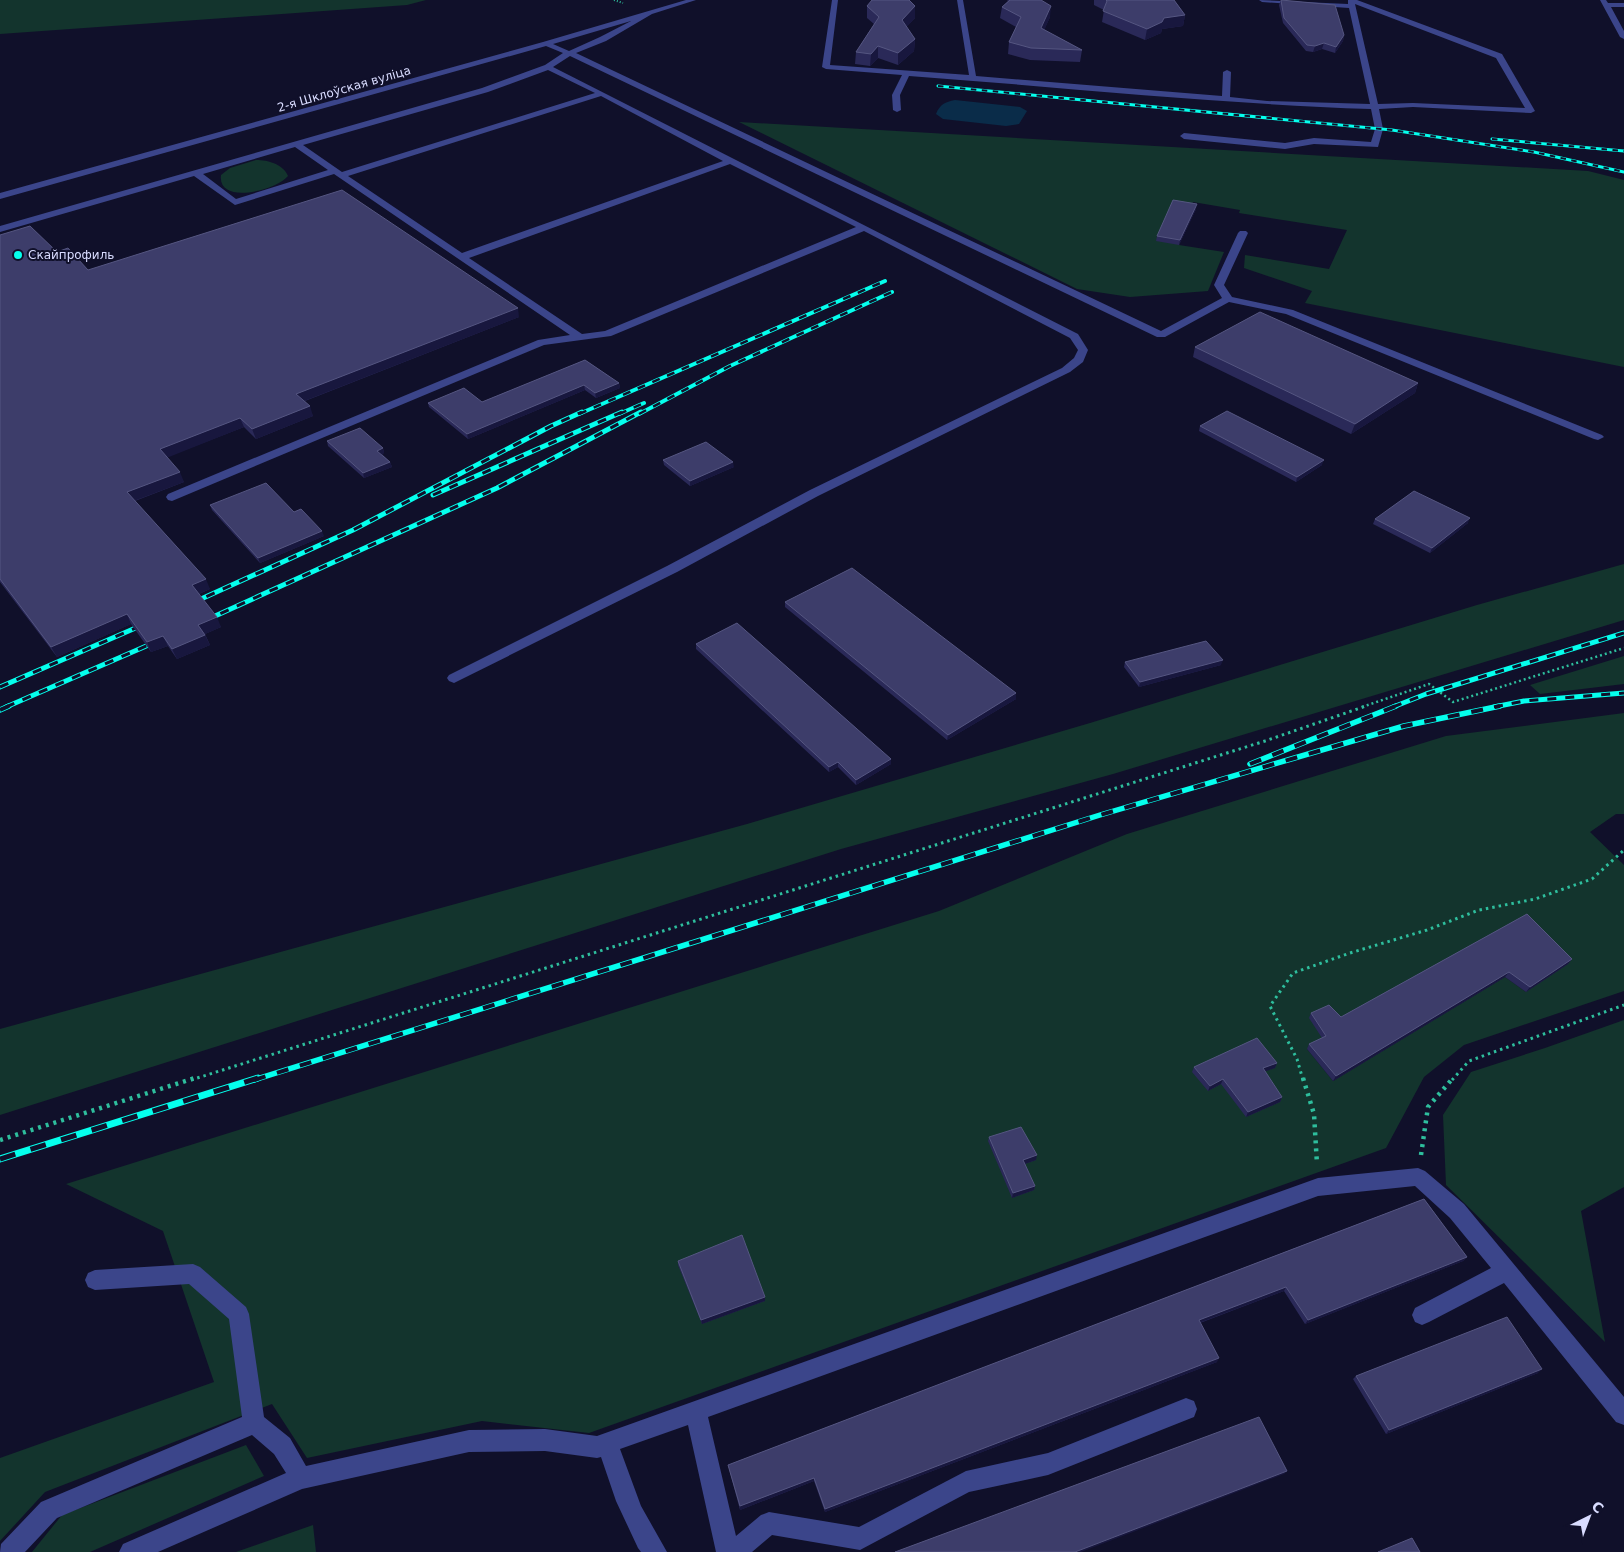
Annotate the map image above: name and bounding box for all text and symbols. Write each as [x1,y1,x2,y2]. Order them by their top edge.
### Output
street label: 2-я Шклоўская вуліца [276,63,412,115]
place label: Скайпрофиль [28,248,114,262]
marker: Скайпрофиль [12,249,24,261]
north arrow [1564,1492,1614,1542]
text: С [1589,1498,1607,1517]

